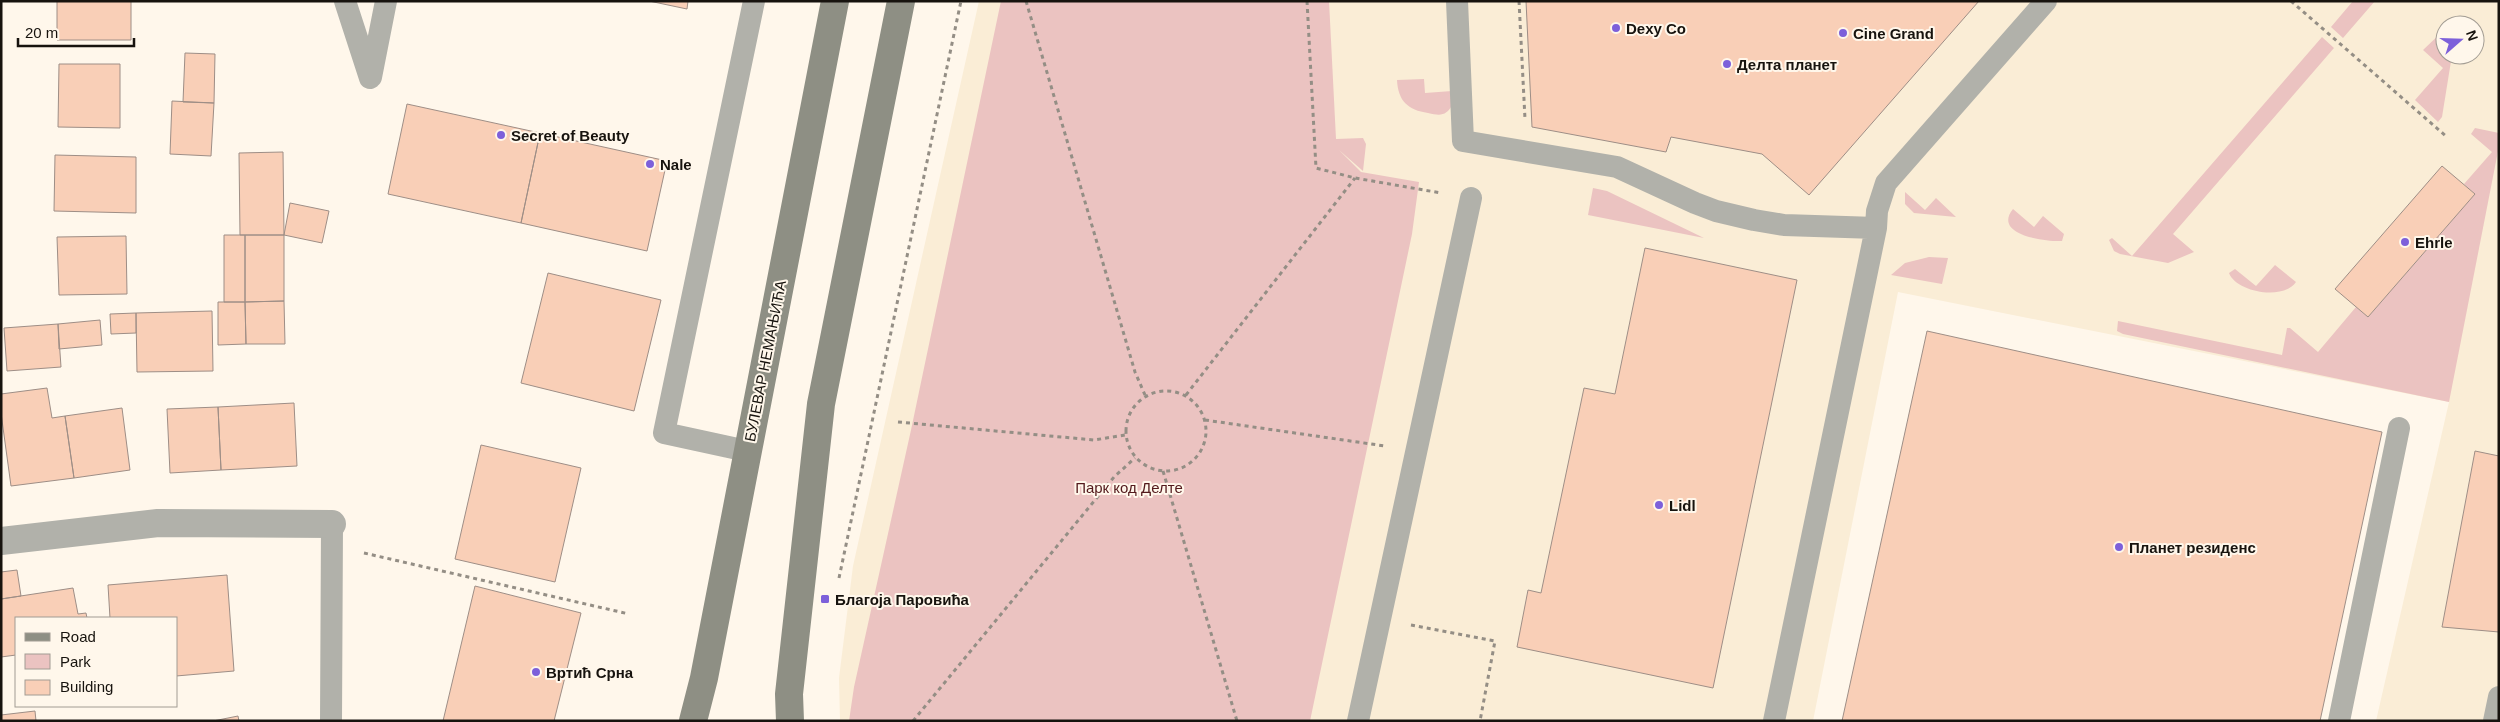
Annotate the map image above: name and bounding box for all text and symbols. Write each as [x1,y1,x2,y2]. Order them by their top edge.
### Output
scale bar [18,15,134,47]
north arrow [2435,15,2485,65]
place label: Dexy Co [1626,20,1686,37]
marker: Dexy Co [1610,22,1622,34]
text: 20 m [25,24,58,41]
place label: Cine Grand [1853,25,1934,42]
marker: Cine Grand [1837,27,1849,39]
text: N [2463,28,2481,43]
place label: Делта планет [1737,56,1837,73]
marker: Делта планет [1721,58,1733,70]
place label: Secret of Beauty [511,127,630,144]
marker: Secret of Beauty [495,129,507,141]
place label: Nale [660,156,692,173]
marker: Nale [644,158,656,170]
place label: Ehrle [2415,234,2453,251]
marker: Ehrle [2399,236,2411,248]
street label: БУЛЕВАР НЕМАЊИЋА [741,279,789,443]
park label: Парк код Делте [1075,479,1183,496]
place label: Lidl [1669,497,1696,514]
marker: Lidl [1653,499,1665,511]
place label: Планет резиденс [2129,539,2256,556]
marker: Планет резиденс [2113,541,2125,553]
place label: Благоја Паровића [835,591,970,608]
marker: Благоја Паровића [819,593,831,605]
legend [15,617,178,707]
text: Road [60,628,96,645]
text: Park [60,653,91,670]
place label: Вртић Срна [546,664,634,681]
marker: Вртић Срна [530,666,542,678]
text: Building [60,678,113,695]

